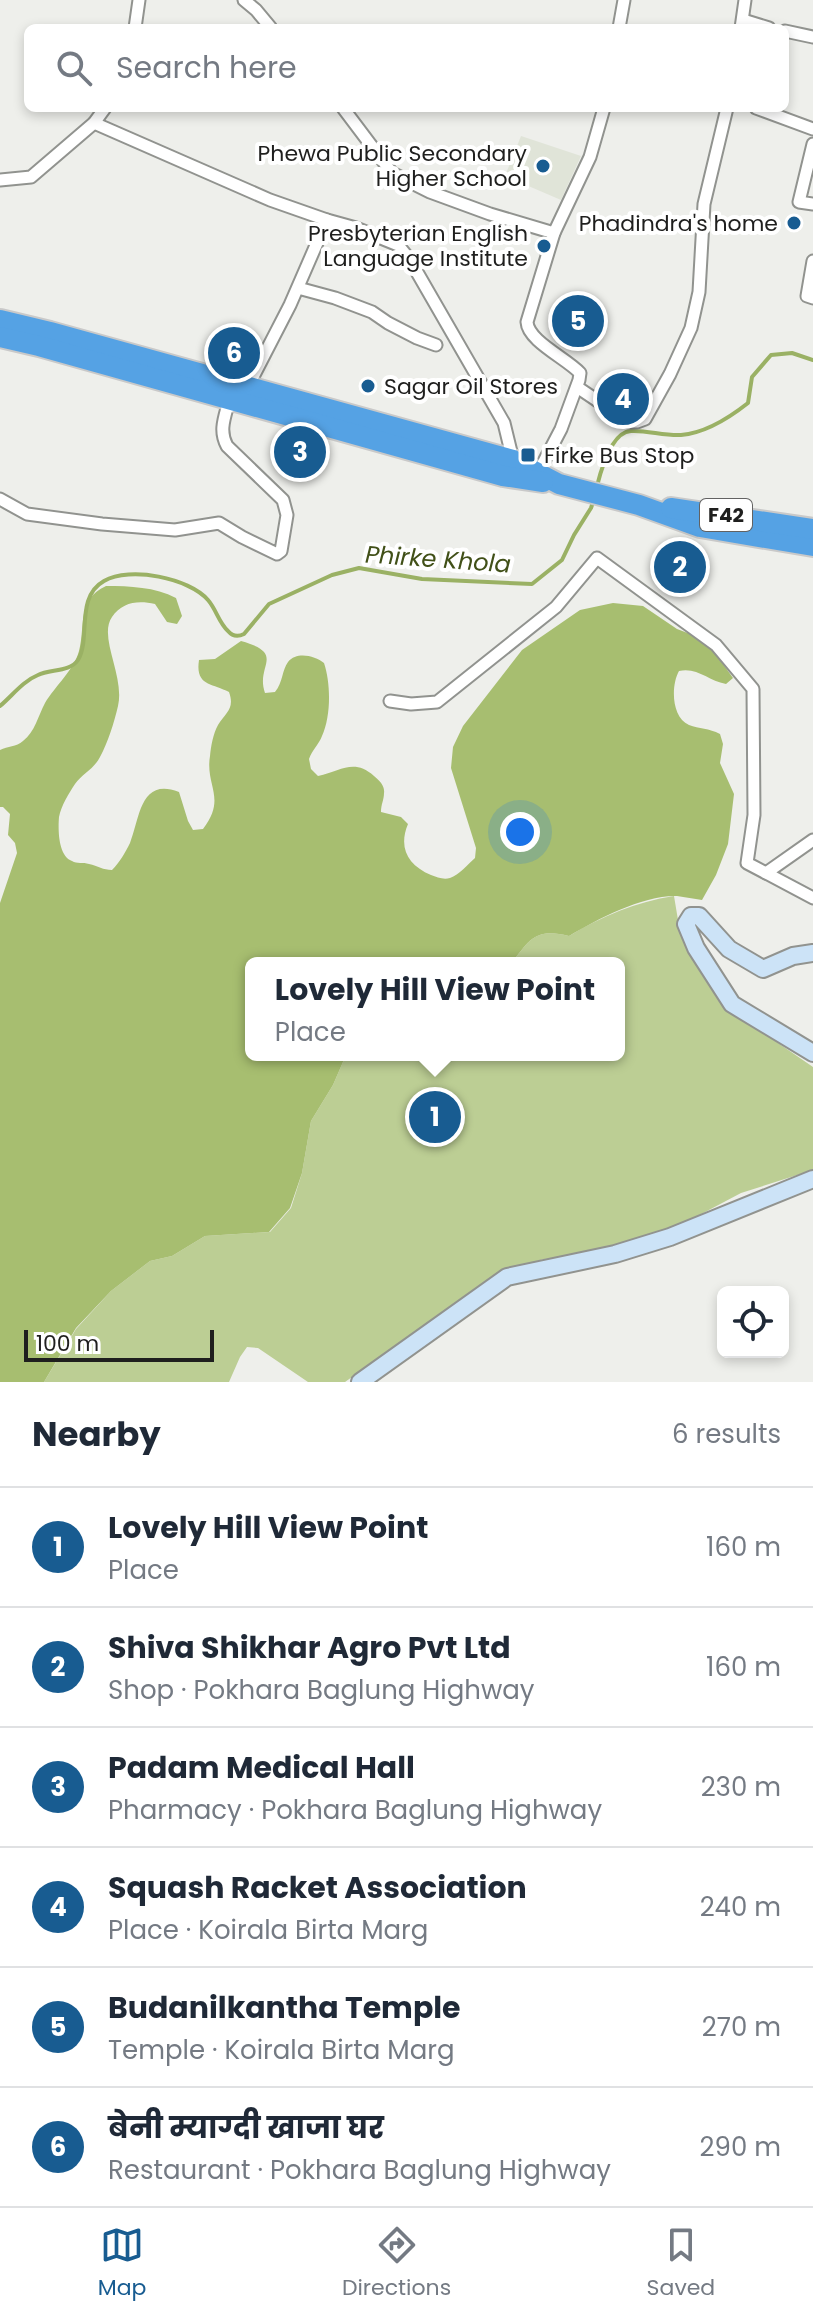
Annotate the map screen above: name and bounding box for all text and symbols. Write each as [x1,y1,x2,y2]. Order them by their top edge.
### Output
search box [24,24,789,112]
icon: search [52,46,96,90]
text: Search here [116,46,297,89]
place label: Phewa Public Secondary Higher School [258,138,528,194]
marker: Phewa Public Secondary Higher School [534,157,552,175]
place label: Phadindra's home [579,208,778,239]
marker: Phadindra's home [785,214,803,232]
place label: Presbyterian English Language Institute [308,218,528,274]
marker: Presbyterian English Language Institute [535,237,553,255]
pin: 5 [552,291,604,351]
pin: 6 [208,323,260,383]
pin: 4 [597,369,649,429]
place label: Sagar Oil Stores [384,371,558,402]
marker: Sagar Oil Stores [359,377,377,395]
pin: 3 [274,422,326,482]
place label: Firke Bus Stop [544,440,694,471]
marker: Firke Bus Stop [519,446,537,464]
road number: F42 [700,499,752,531]
water label: Phirke Khola [364,537,512,581]
pin: 2 [654,537,706,597]
your location [500,812,540,852]
popup [245,957,625,1061]
text: Lovely Hill View Point [275,968,595,1011]
text: Place [275,1014,346,1050]
pin: 1 [409,1087,461,1147]
map controls [717,1286,789,1358]
button: locate [717,1286,789,1358]
scale bar [24,1326,214,1362]
text: 100 m [36,1328,99,1359]
text: Nearby [32,1410,161,1458]
text: 6 results [672,1416,781,1452]
text: Lovely Hill View Point [108,1506,428,1549]
text: 1 [53,1529,63,1565]
text: 160 m [706,1529,781,1565]
text: Place [108,1552,179,1588]
text: Shiva Shikhar Agro Pvt Ltd [108,1626,511,1669]
text: 2 [51,1649,65,1685]
text: 160 m [706,1649,781,1685]
text: Shop · Pokhara Baglung Highway [108,1672,534,1708]
text: Padam Medical Hall [108,1746,415,1789]
text: 3 [50,1769,66,1805]
text: 230 m [701,1769,781,1805]
text: Pharmacy · Pokhara Baglung Highway [108,1792,602,1828]
text: Squash Racket Association [108,1866,527,1909]
text: 4 [49,1889,67,1925]
text: 240 m [700,1889,781,1925]
text: Place · Koirala Birta Marg [108,1912,428,1948]
text: Budanilkantha Temple [108,1986,461,2029]
text: 5 [50,2009,66,2045]
text: 270 m [702,2009,781,2045]
text: Temple · Koirala Birta Marg [108,2032,455,2068]
text: बेनी म्याग्दी खाजा घर [108,2106,384,2149]
text: 6 [50,2129,66,2165]
text: 290 m [700,2129,781,2165]
text: Restaurant · Pokhara Baglung Highway [108,2152,611,2188]
tab: Map [98,2223,146,2304]
tab: Directions [342,2223,451,2304]
tab: Saved [647,2223,715,2304]

